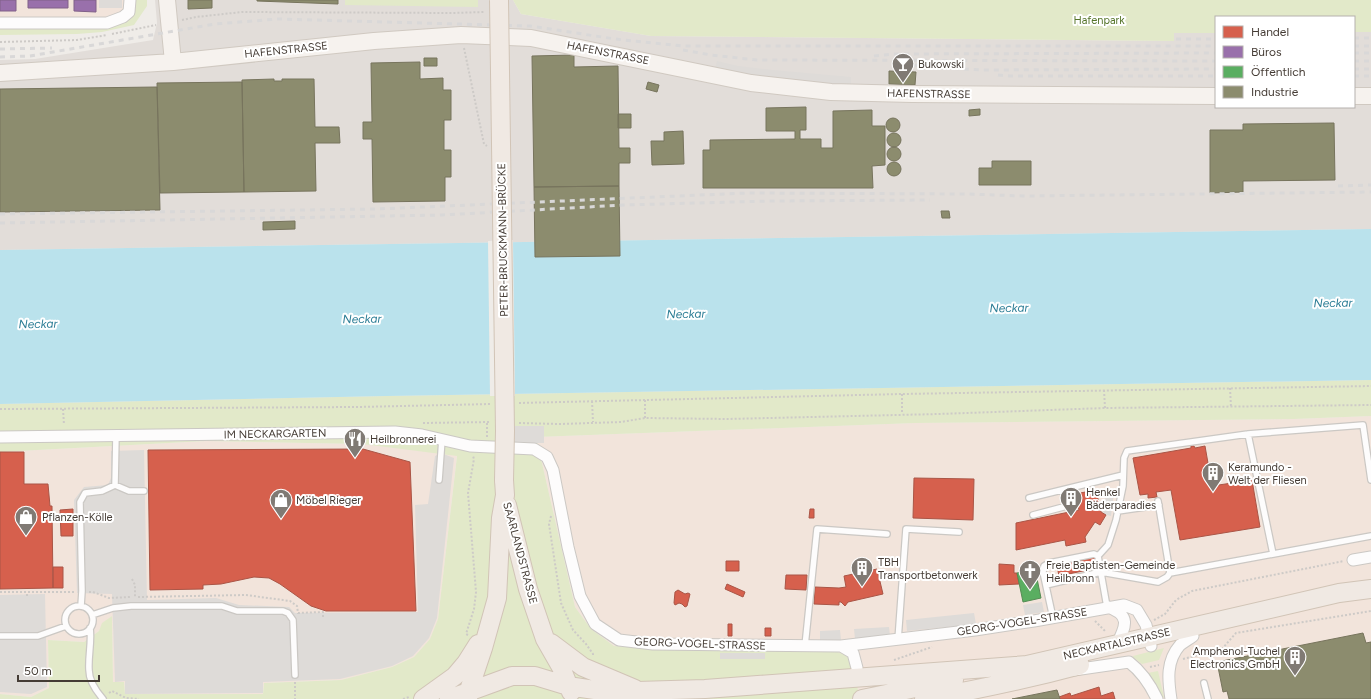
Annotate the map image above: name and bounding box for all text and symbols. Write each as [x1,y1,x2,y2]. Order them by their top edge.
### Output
park label: Hafenpark [1073,14,1125,27]
legend [1215,16,1355,108]
text: Handel [1251,25,1289,39]
street label: HAFENSTRASSE [244,39,328,61]
street label: HAFENSTRASSE [566,39,650,67]
text: Büros [1251,45,1282,59]
bar icon: Bukowski [890,51,916,84]
place label: Bukowski [918,58,964,71]
text: Öffentlich [1251,65,1306,79]
text: Industrie [1251,85,1299,99]
street label: HAFENSTRASSE [887,87,971,101]
street label: PETER-BRUCKMANN-BRÜCKE [494,163,511,317]
water label: Neckar [1313,296,1354,310]
water label: Neckar [989,301,1030,315]
water label: Neckar [666,307,707,321]
water label: Neckar [342,312,383,326]
water label: Neckar [18,317,59,331]
restaurant icon: Heilbronnerei [342,426,368,459]
street label: IM NECKARGARTEN [224,427,326,441]
place label: Heilbronnerei [370,433,436,446]
building icon: Keramundo - Welt der Fliesen [1200,460,1226,493]
place label: Keramundo - Welt der Fliesen [1228,461,1307,487]
building icon: Henkel Bäderparadies [1058,485,1084,518]
place label: Henkel Bäderparadies [1086,486,1156,512]
shop icon: Möbel Rieger [268,487,294,520]
place label: Möbel Rieger [296,494,361,507]
street label: SAARLANDSTRASSE [500,501,540,605]
shop icon: Pflanzen-Kölle [13,504,39,537]
place label: Pflanzen-Kölle [42,511,113,524]
building icon: TBH Transportbetonwerk [849,555,875,588]
place label: TBH Transportbetonwerk [878,556,978,582]
church icon: Freie Baptisten-Gemeinde Heilbronn [1017,558,1043,591]
place label: Freie Baptisten-Gemeinde Heilbronn [1046,559,1175,585]
street label: GEORG-VOGEL-STRASSE [956,605,1088,639]
street label: NECKARTALSTRASSE [1062,625,1172,663]
street label: GEORG-VOGEL-STRASSE [634,635,766,653]
building icon: Amphenol-Tuchel Electronics GmbH [1282,644,1308,677]
place label: Amphenol-Tuchel Electronics GmbH [1190,645,1280,671]
scale bar [18,657,99,683]
text: 50 m [24,664,52,678]

